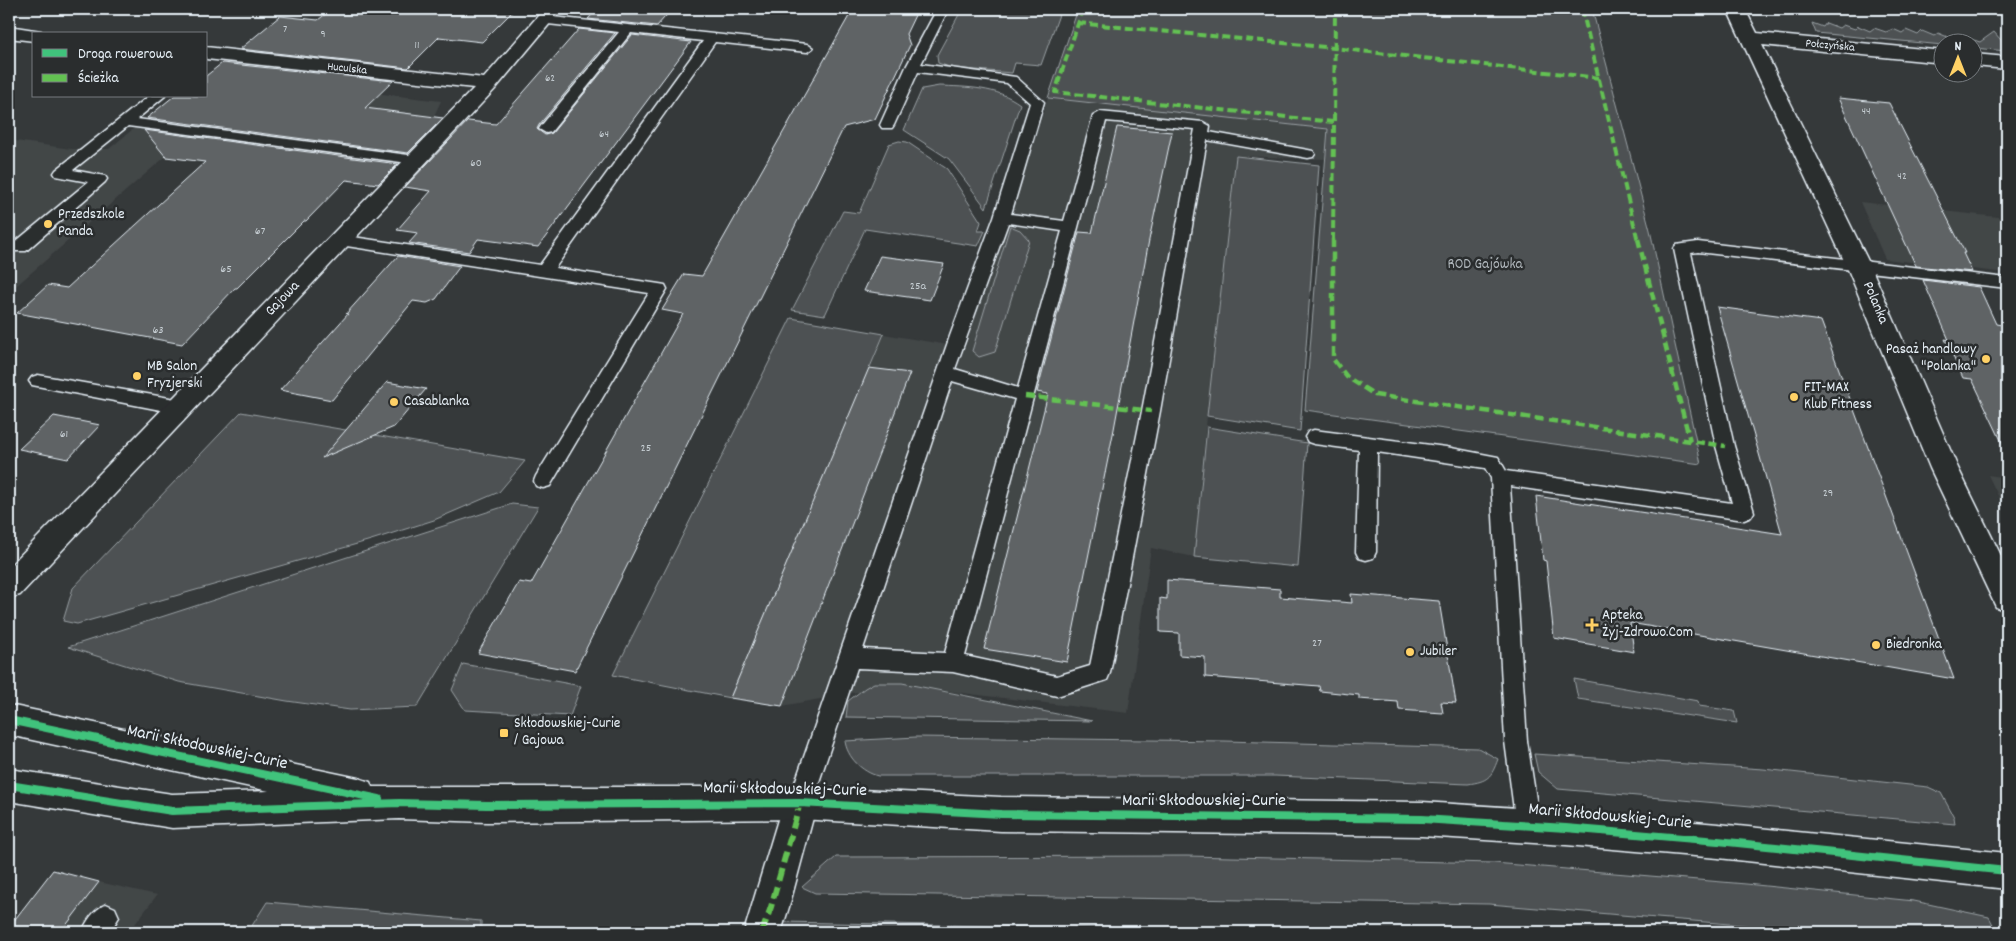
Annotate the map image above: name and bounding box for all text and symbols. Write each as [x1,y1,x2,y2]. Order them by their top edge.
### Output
house number: 7 [283,22,287,38]
house number: 9 [320,27,326,43]
legend [32,32,208,98]
north arrow [1934,32,1984,82]
street label: Połczyńska [1805,35,1856,57]
text: N [1955,37,1962,57]
house number: 11 [415,38,419,54]
text: Droga rowerowa [78,44,173,66]
street label: Huculska [326,58,368,80]
text: Ścieżka [78,68,119,90]
house number: 62 [545,71,555,87]
house number: 44 [1861,104,1871,120]
house number: 64 [599,127,609,143]
house number: 60 [470,156,482,172]
house number: 42 [1897,169,1907,185]
place label: Przedszkole Panda [58,204,125,243]
marker: Przedszkole Panda [42,218,54,230]
house number: 67 [255,223,266,240]
park label: ROD Gajówka [1447,254,1524,276]
house number: 65 [220,261,232,278]
street label: Gajowa [261,276,306,322]
house number: 25a [910,278,927,295]
street label: Polanka [1856,278,1894,329]
house number: 63 [152,322,164,339]
place label: Pasaż handlowy "Polanka" [1886,339,1977,378]
marker: Pasaż handlowy "Polanka" [1980,353,1992,365]
place label: MB Salon Fryzjerski [147,356,203,395]
marker: MB Salon Fryzjerski [131,370,143,382]
place label: FIT-MAX Klub Fitness [1804,377,1872,416]
place label: Casablanka [404,391,470,413]
marker: FIT-MAX Klub Fitness [1788,391,1800,403]
marker: Casablanka [388,396,400,408]
house number: 61 [60,426,68,443]
house number: 25 [641,440,651,457]
house number: 29 [1823,485,1833,502]
place label: Apteka Żyj-Zdrowo.Com [1602,605,1693,644]
marker: Apteka Żyj-Zdrowo.Com [1586,619,1598,631]
place label: Biedronka [1886,634,1943,656]
house number: 27 [1312,635,1322,652]
marker: Biedronka [1870,639,1882,651]
place label: Jubiler [1420,641,1457,663]
marker: Jubiler [1404,646,1416,658]
place label: Skłodowskiej-Curie / Gajowa [514,713,621,752]
street label: Marii Skłodowskiej-Curie [124,719,290,777]
marker: Skłodowskiej-Curie / Gajowa [498,727,510,739]
street label: Marii Skłodowskiej-Curie [703,776,867,804]
street label: Marii Skłodowskiej-Curie [1122,789,1286,814]
street label: Marii Skłodowskiej-Curie [1527,797,1693,837]

